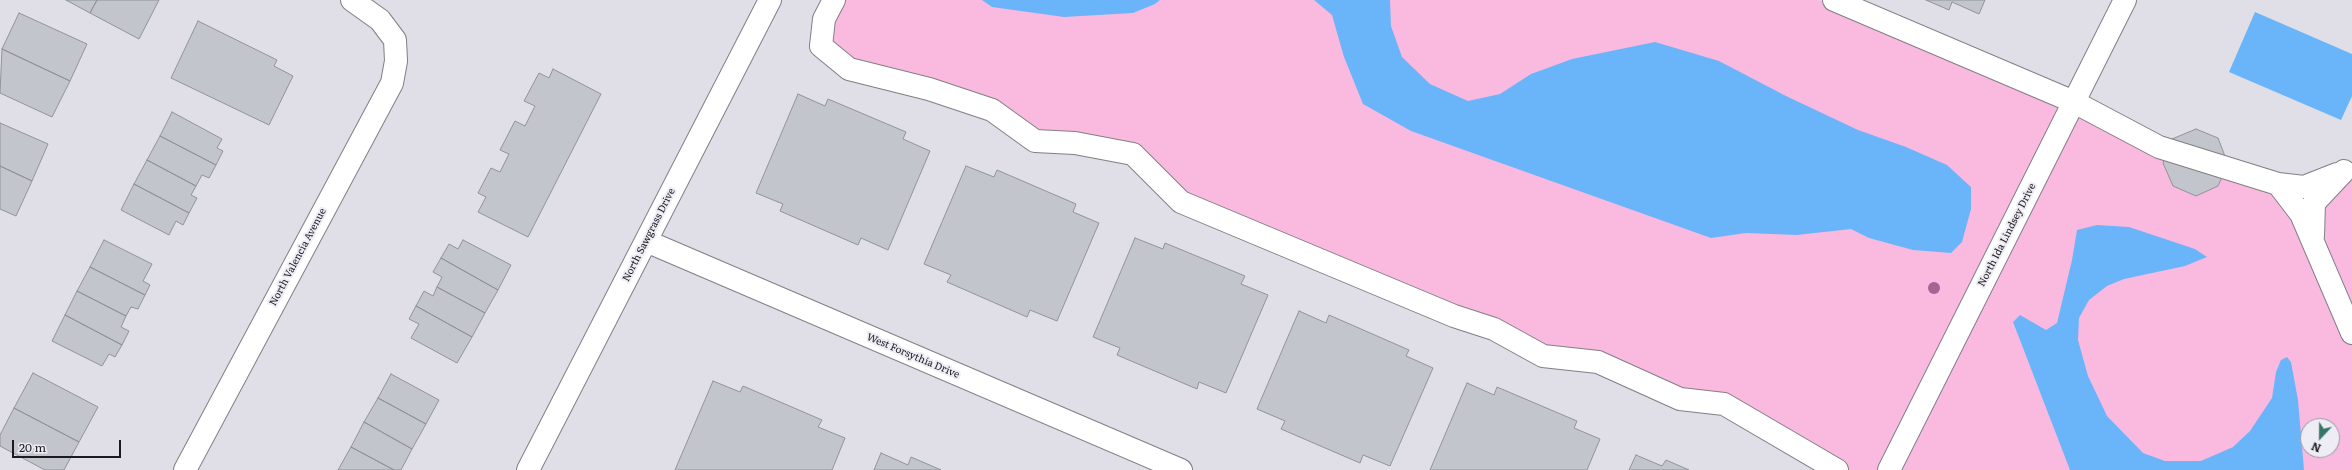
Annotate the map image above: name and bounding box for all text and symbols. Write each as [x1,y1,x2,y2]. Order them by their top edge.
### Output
street label: North Ida Lindsey Drive [1976,181,2038,289]
street label: North Sawgrass Drive [620,186,678,284]
street label: North Valencia Avenue [267,206,329,308]
street label: West Forsythia Drive [865,331,961,381]
north arrow [2300,418,2340,458]
scale bar [14,432,123,458]
text: 20 m [19,438,46,456]
text: N [2309,439,2323,457]

